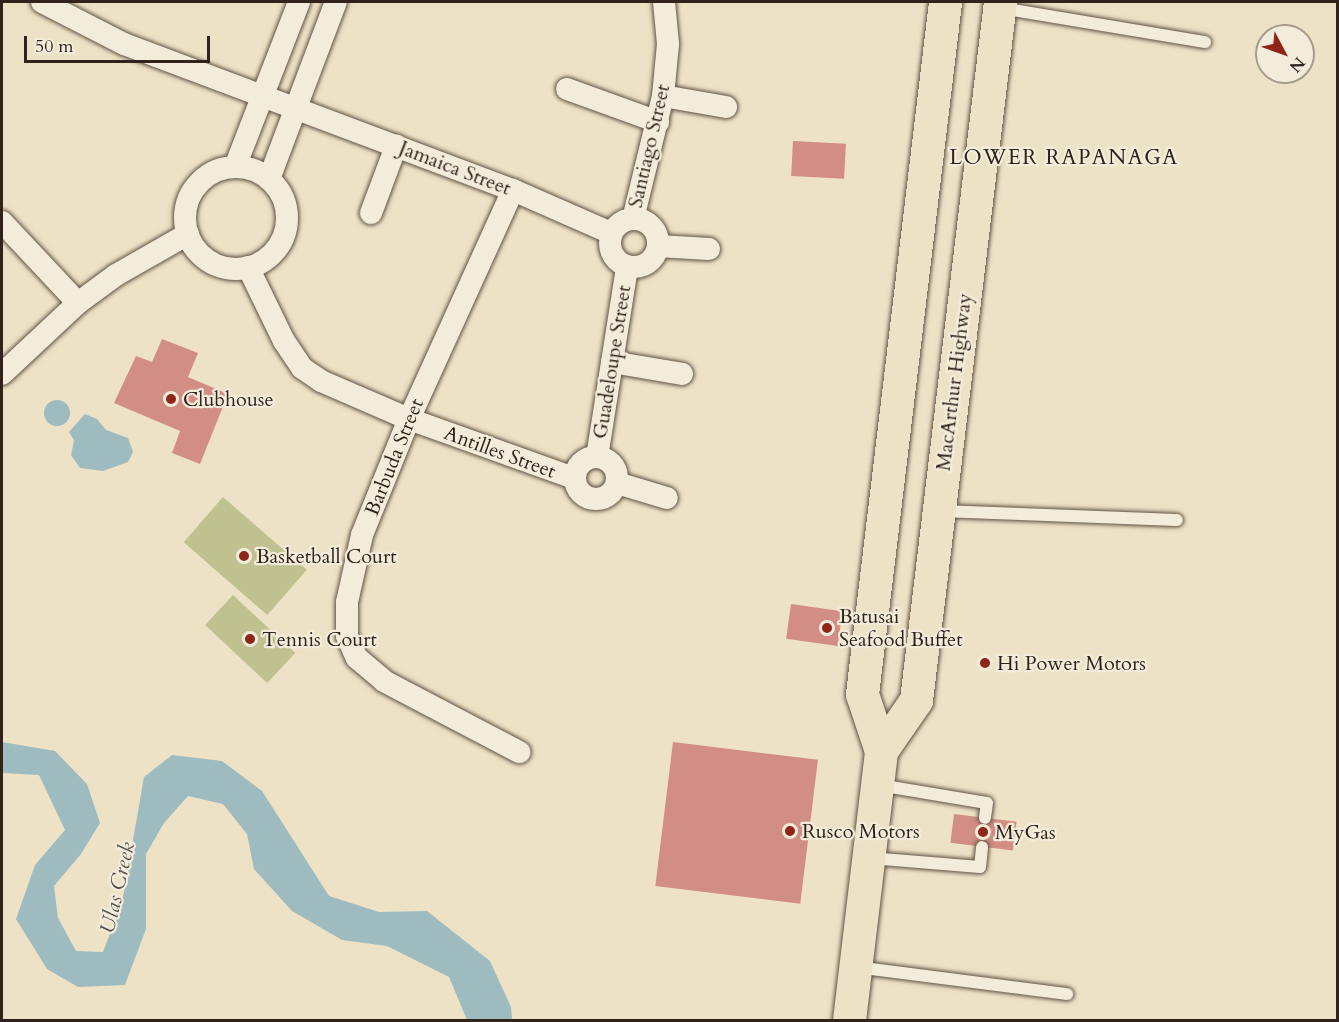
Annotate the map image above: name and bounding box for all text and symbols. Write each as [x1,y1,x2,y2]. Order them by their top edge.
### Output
scale bar [27,24,213,62]
north arrow [1255,24,1315,84]
text: 50 m [35,34,74,59]
text: N [1284,52,1310,77]
street label: Santiago Street [623,82,675,210]
street label: Jamaica Street [396,136,514,200]
district label: LOWER RAPANAGA [949,145,1179,171]
street label: Guadeloupe Street [588,283,636,441]
street label: MacArthur Highway [931,292,977,472]
place label: Clubhouse [183,387,274,411]
marker: Clubhouse [164,392,178,406]
street label: Barbuda Street [360,395,428,519]
street label: Antilles Street [441,421,559,483]
place label: Basketball Court [256,544,397,568]
marker: Basketball Court [237,549,251,563]
place label: Batusai Seafood Buffet [839,604,962,651]
marker: Batusai Seafood Buffet [820,621,834,635]
place label: Tennis Court [262,627,377,651]
marker: Tennis Court [243,632,257,646]
place label: Hi Power Motors [997,651,1146,675]
marker: Hi Power Motors [978,656,992,670]
place label: Rusco Motors [802,819,920,843]
place label: MyGas [995,820,1056,844]
marker: Rusco Motors [783,824,797,838]
marker: MyGas [976,825,990,839]
water label: Ulas Creek [95,840,141,936]

